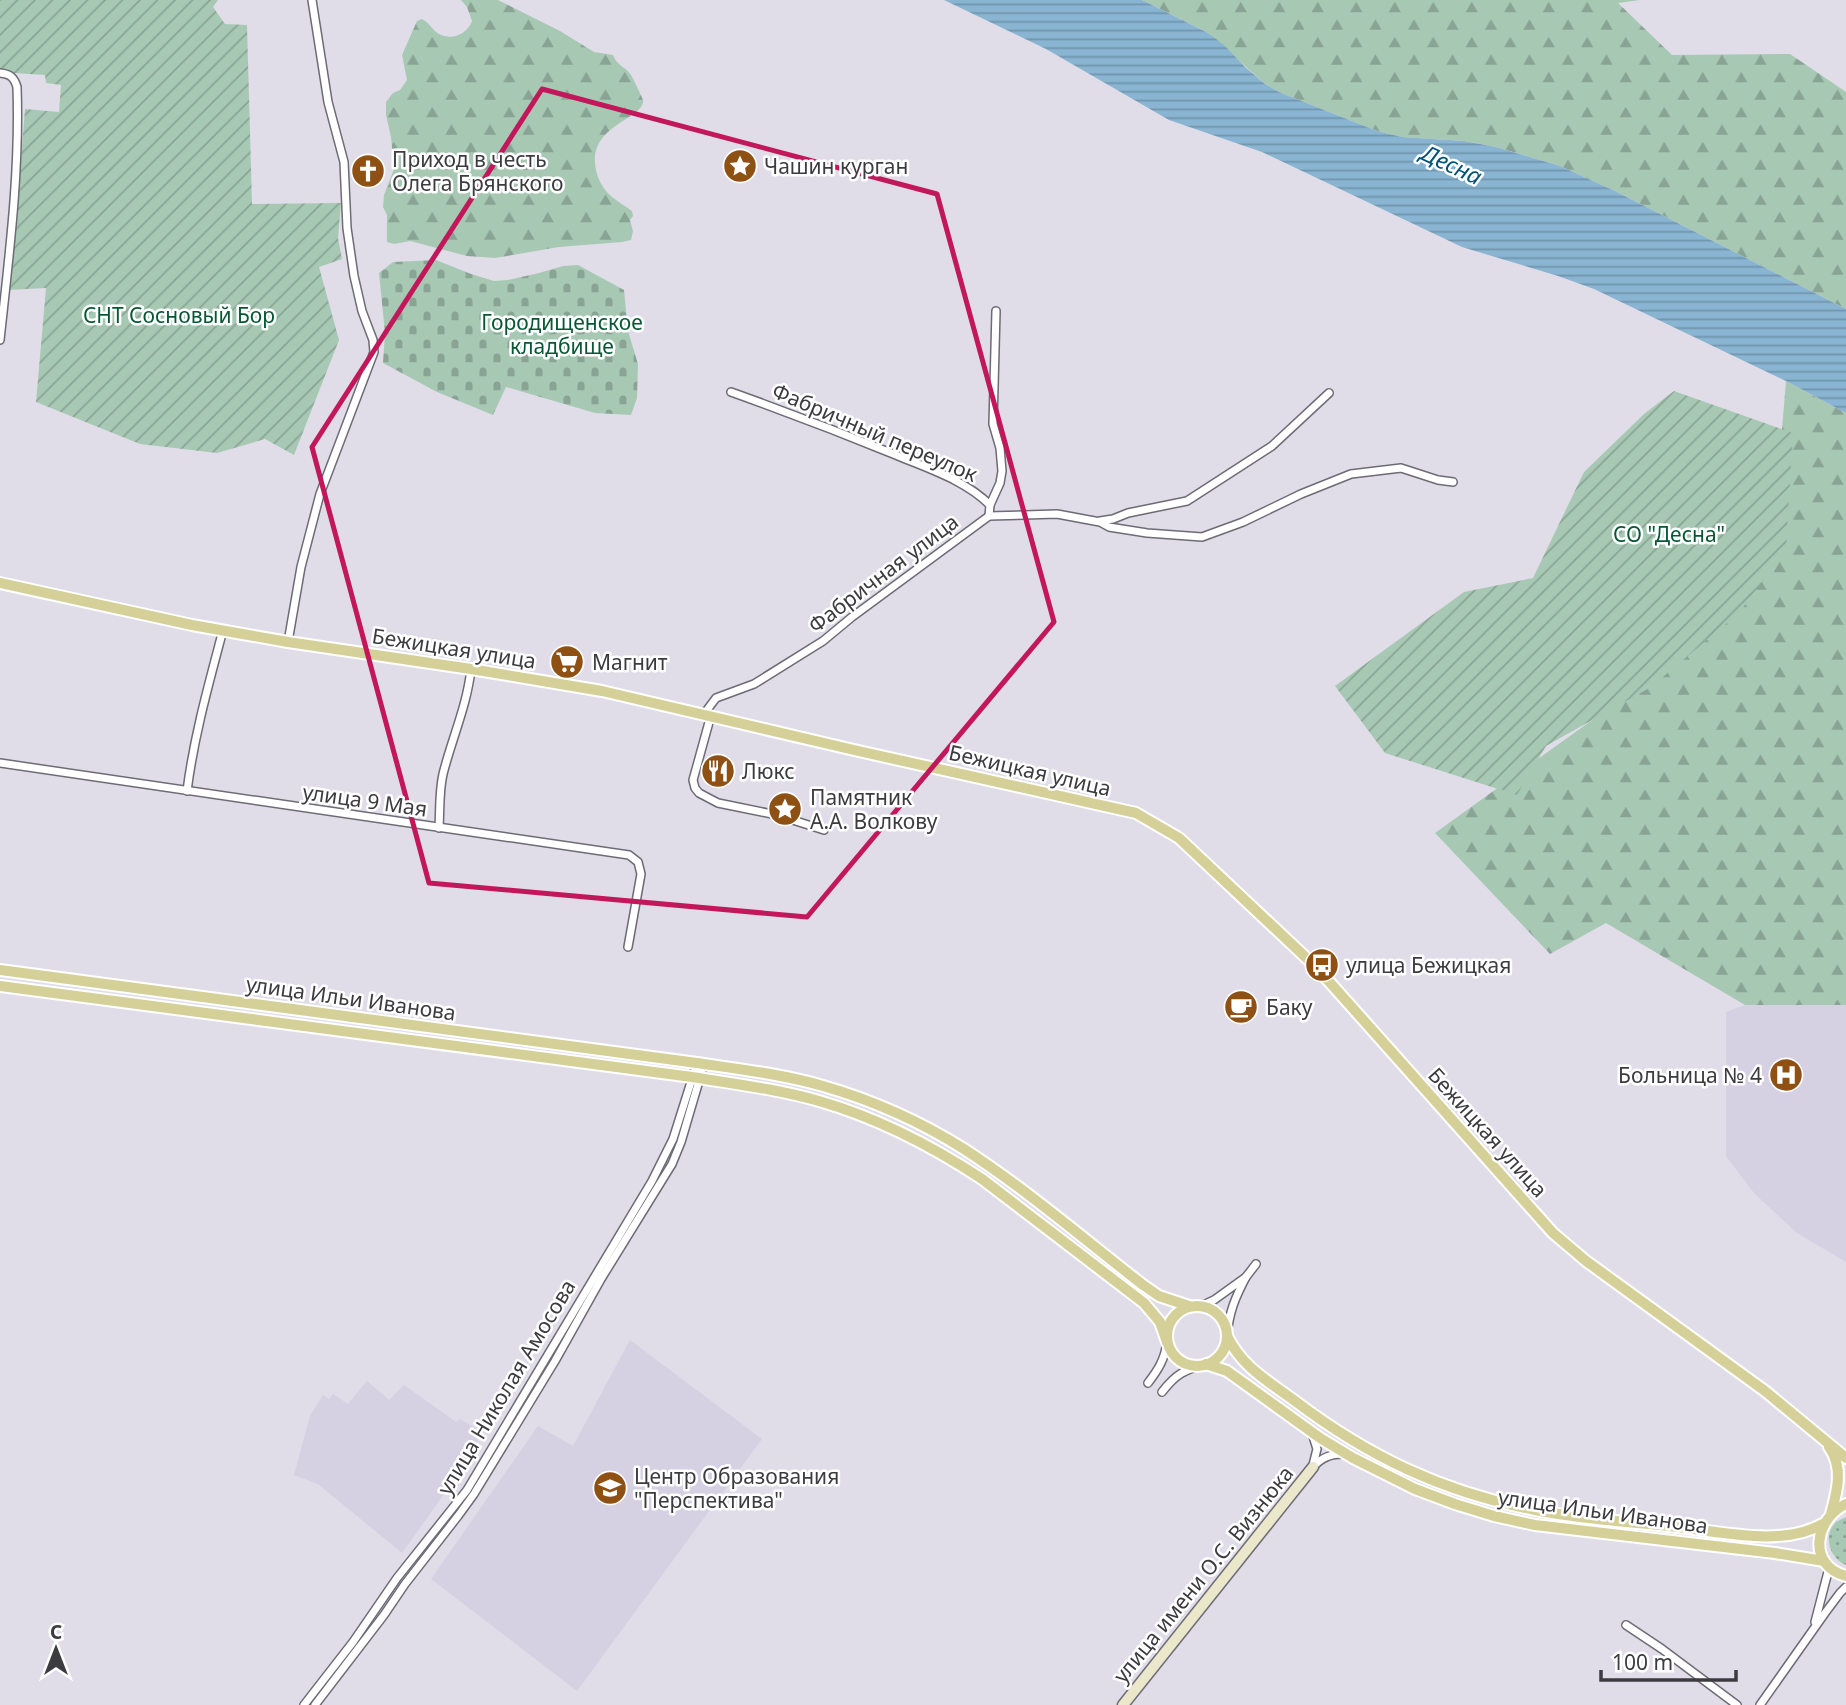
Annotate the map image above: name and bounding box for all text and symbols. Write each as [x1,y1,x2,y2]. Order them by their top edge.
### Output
water label: Десна [1415,135,1488,192]
place label: Приход в честь Олега Брянского [392,145,564,197]
place icon: Чашин курган [721,147,759,185]
church icon: Приход в честь Олега Брянского [349,152,387,190]
place label: Чашин курган [764,152,908,180]
park label: СНТ Сосновый Бор [83,301,275,329]
park label: Городищенское кладбище [481,308,643,360]
street label: Фабричный переулок [768,376,982,488]
street label: Фабричная улица [802,507,964,639]
park label: СО "Десна" [1613,520,1725,548]
street label: Бежицкая улица [370,621,538,675]
supermarket icon: Магнит [548,643,586,681]
place label: Магнит [592,648,668,676]
street label: Бежицкая улица [946,738,1114,802]
restaurant icon: Люкс [699,752,737,790]
place label: Люкс [742,757,795,785]
street label: улица 9 Мая [301,777,429,823]
place label: Памятник А.А. Волкову [810,783,938,835]
place icon: Памятник А.А. Волкову [766,790,804,828]
bus stop icon: улица Бежицкая [1303,946,1341,984]
place label: улица Бежицкая [1346,951,1511,979]
street label: улица Ильи Иванова [244,969,458,1027]
cafe icon: Баку [1222,988,1260,1026]
place label: Баку [1266,993,1313,1021]
hospital icon: Больница № 4 [1767,1056,1805,1094]
street label: Бежицкая улица [1422,1061,1554,1203]
place label: Больница № 4 [1618,1061,1762,1089]
street label: улица Николая Амосова [431,1274,581,1500]
street label: улица имени О.С. Визнюка [1107,1460,1299,1688]
place label: Центр Образования "Перспектива" [634,1462,839,1514]
school or university icon: Центр Образования "Перспектива" [591,1469,629,1507]
street label: улица Ильи Иванова [1496,1482,1710,1540]
north arrow [21,1614,91,1684]
text: С [50,1619,62,1645]
scale bar [1601,1638,1736,1682]
text: 100 m [1612,1648,1673,1676]

